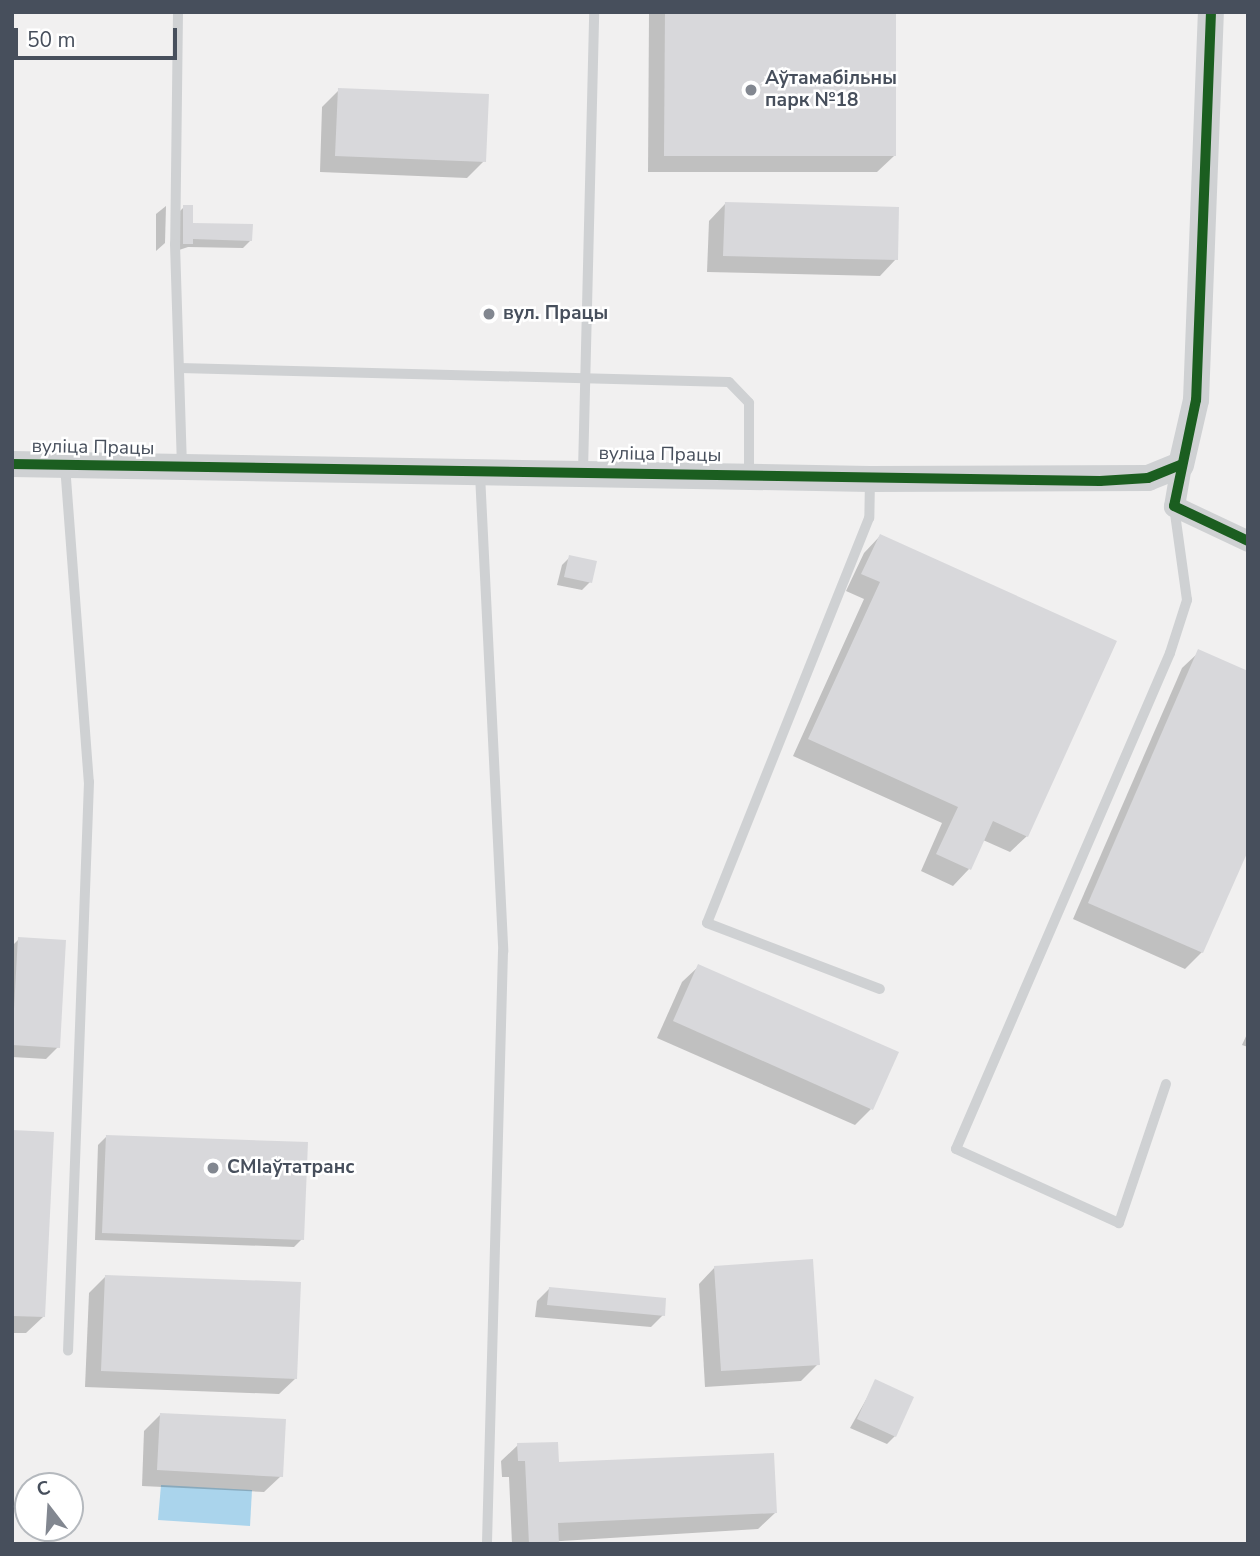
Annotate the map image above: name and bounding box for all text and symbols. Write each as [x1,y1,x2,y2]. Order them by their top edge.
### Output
scale bar [18,14,180,58]
text: 50 m [27,26,76,54]
place label: Аўтамабільны парк №18 [765,68,897,112]
marker: Аўтамабільны парк №18 [743,82,759,98]
place label: вул. Працы [503,303,608,325]
marker: вул. Працы [481,306,497,322]
street label: вуліца Працы [31,436,155,460]
street label: вуліца Працы [598,443,722,467]
place label: СМІаўтатранс [227,1157,355,1179]
marker: СМІаўтатранс [205,1160,221,1176]
north arrow [14,1472,84,1542]
text: С [33,1475,53,1503]

